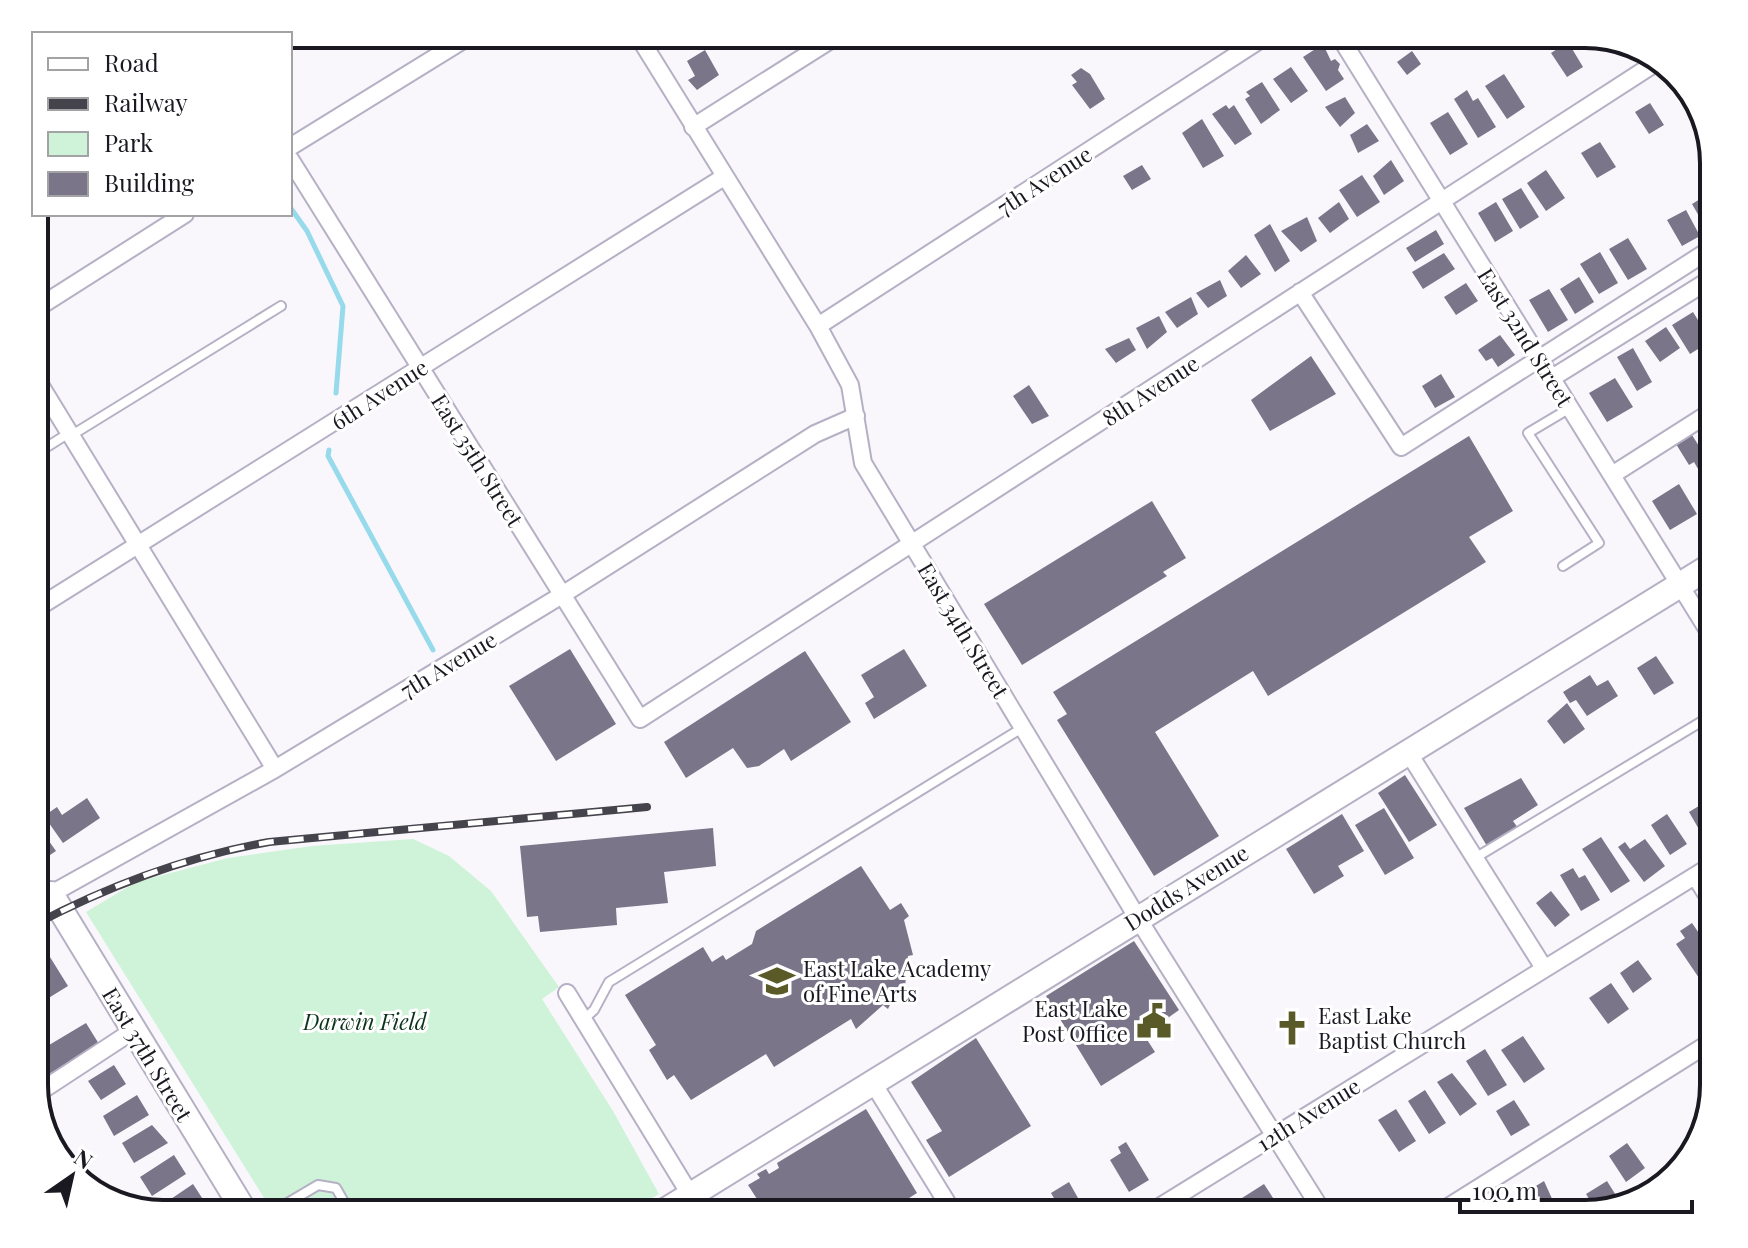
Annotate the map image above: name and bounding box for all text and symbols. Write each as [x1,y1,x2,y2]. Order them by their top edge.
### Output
legend [32,32,292,216]
text: Road [104,46,159,78]
text: Railway [104,86,188,118]
text: Park [104,126,154,158]
street label: 7th Avenue [991,138,1097,222]
text: Building [104,166,195,198]
street label: East 32nd Street [1471,262,1581,413]
street label: 8th Avenue [1096,348,1204,432]
street label: 6th Avenue [325,352,433,436]
street label: East 35th Street [425,388,531,533]
street label: East 34th Street [912,557,1017,704]
street label: 7th Avenue [394,624,502,704]
street label: Dodds Avenue [1118,837,1254,937]
place label: East Lake Academy of Fine Arts [803,953,991,1008]
school or university icon: East Lake Academy of Fine Arts [758,962,796,1000]
street label: East 37th Street [96,981,200,1128]
place label: East Lake Post Office [1022,993,1128,1048]
place label: East Lake Baptist Church [1318,1000,1466,1055]
public building icon: East Lake Post Office [1135,1002,1173,1040]
park label: Darwin Field [302,1006,428,1036]
church icon: East Lake Baptist Church [1273,1009,1311,1047]
street label: 12th Avenue [1251,1070,1365,1158]
north arrow [32,1136,112,1216]
text: N [69,1142,99,1176]
scale bar [1460,1164,1692,1214]
text: 100 m [1472,1174,1537,1206]

